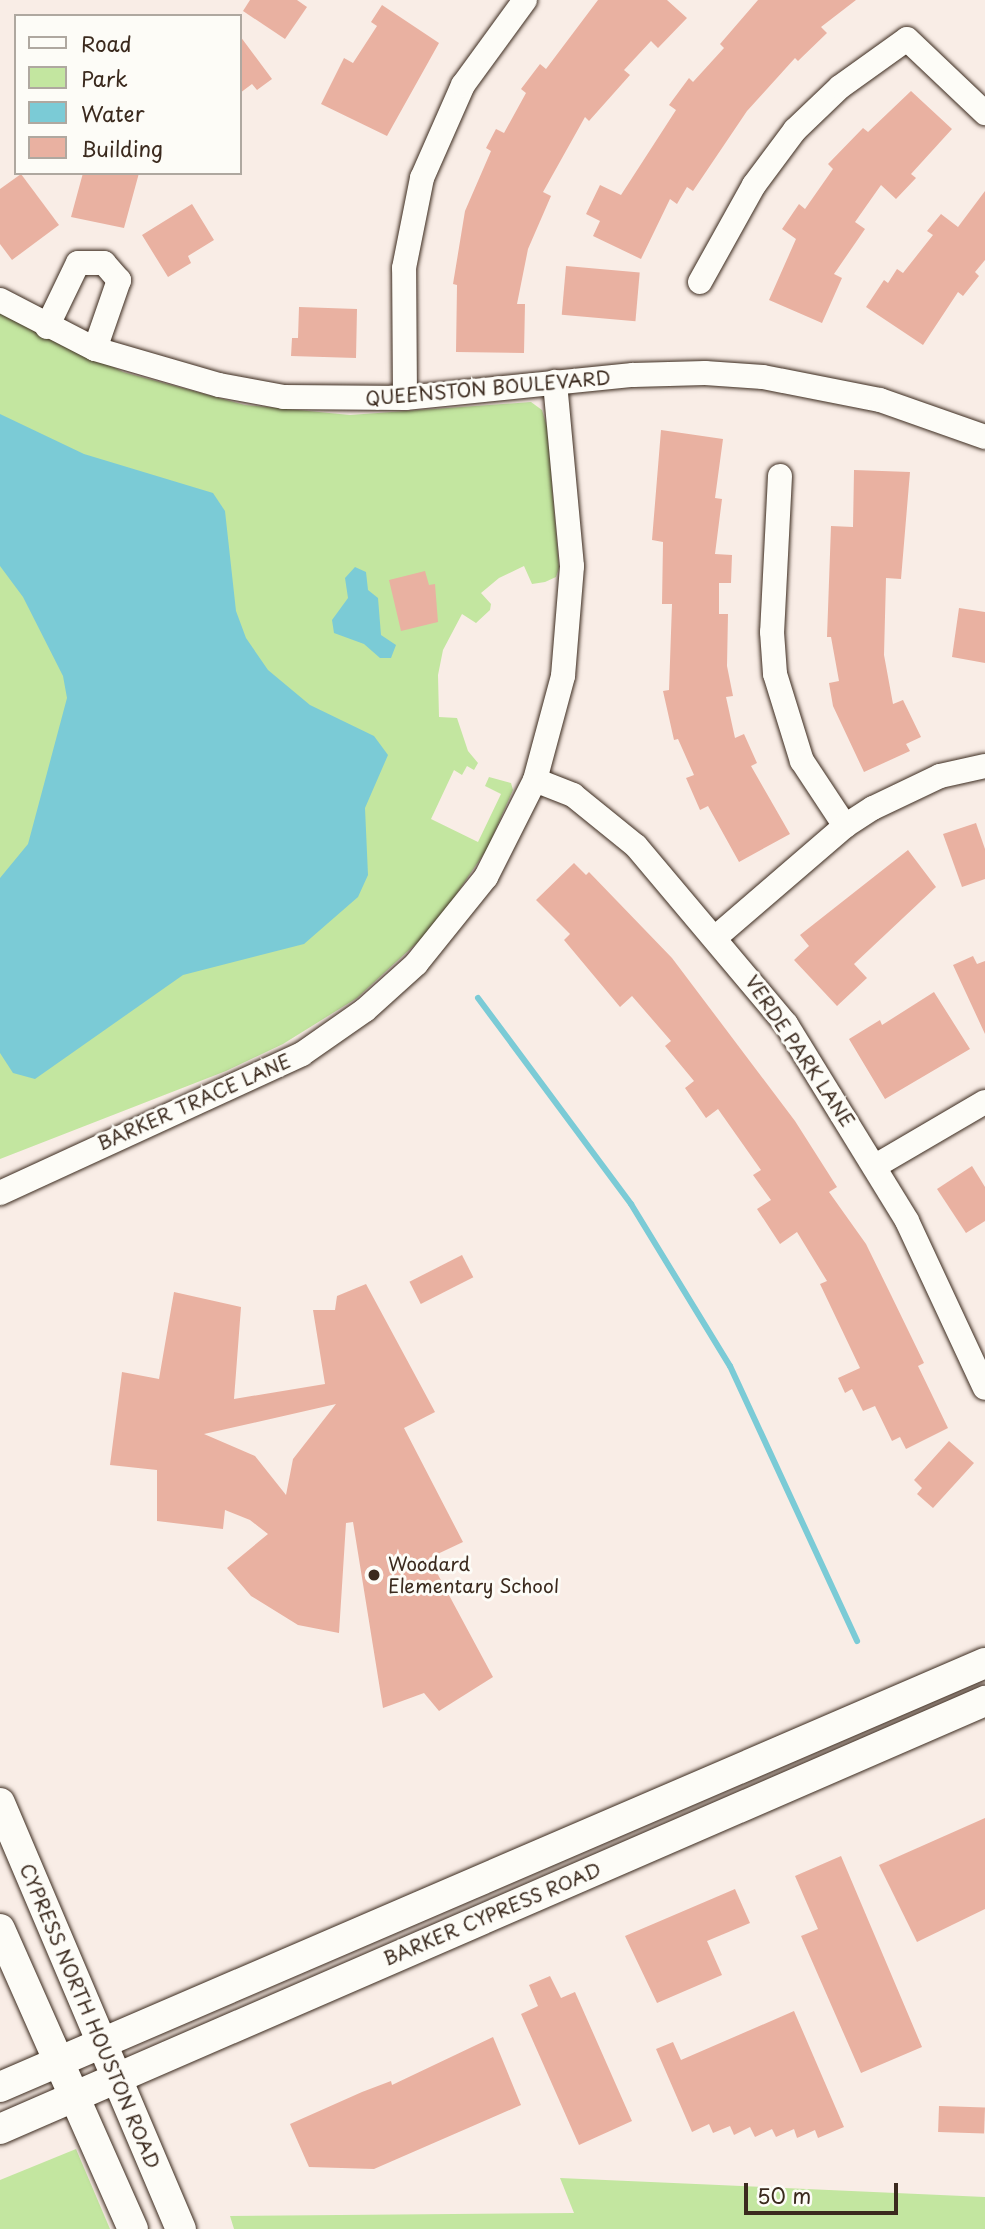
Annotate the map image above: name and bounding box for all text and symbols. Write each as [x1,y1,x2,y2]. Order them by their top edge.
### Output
legend [14,14,242,175]
text: Road [81,27,132,59]
text: Park [81,62,128,94]
text: Water [81,97,144,129]
text: Building [81,132,163,164]
street label: QUEENSTON BOULEVARD [363,366,613,410]
street label: VERDE PARK LANE [740,969,860,1133]
street label: BARKER TRACE LANE [93,1049,295,1155]
place label: Woodard Elementary School [388,1553,559,1597]
marker: Woodard Elementary School [366,1567,382,1583]
street label: BARKER CYPRESS ROAD [379,1858,605,1970]
street label: CYPRESS NORTH HOUSTON ROAD [15,1860,165,2172]
scale bar [747,2170,901,2214]
text: 50 m [757,2179,811,2211]

